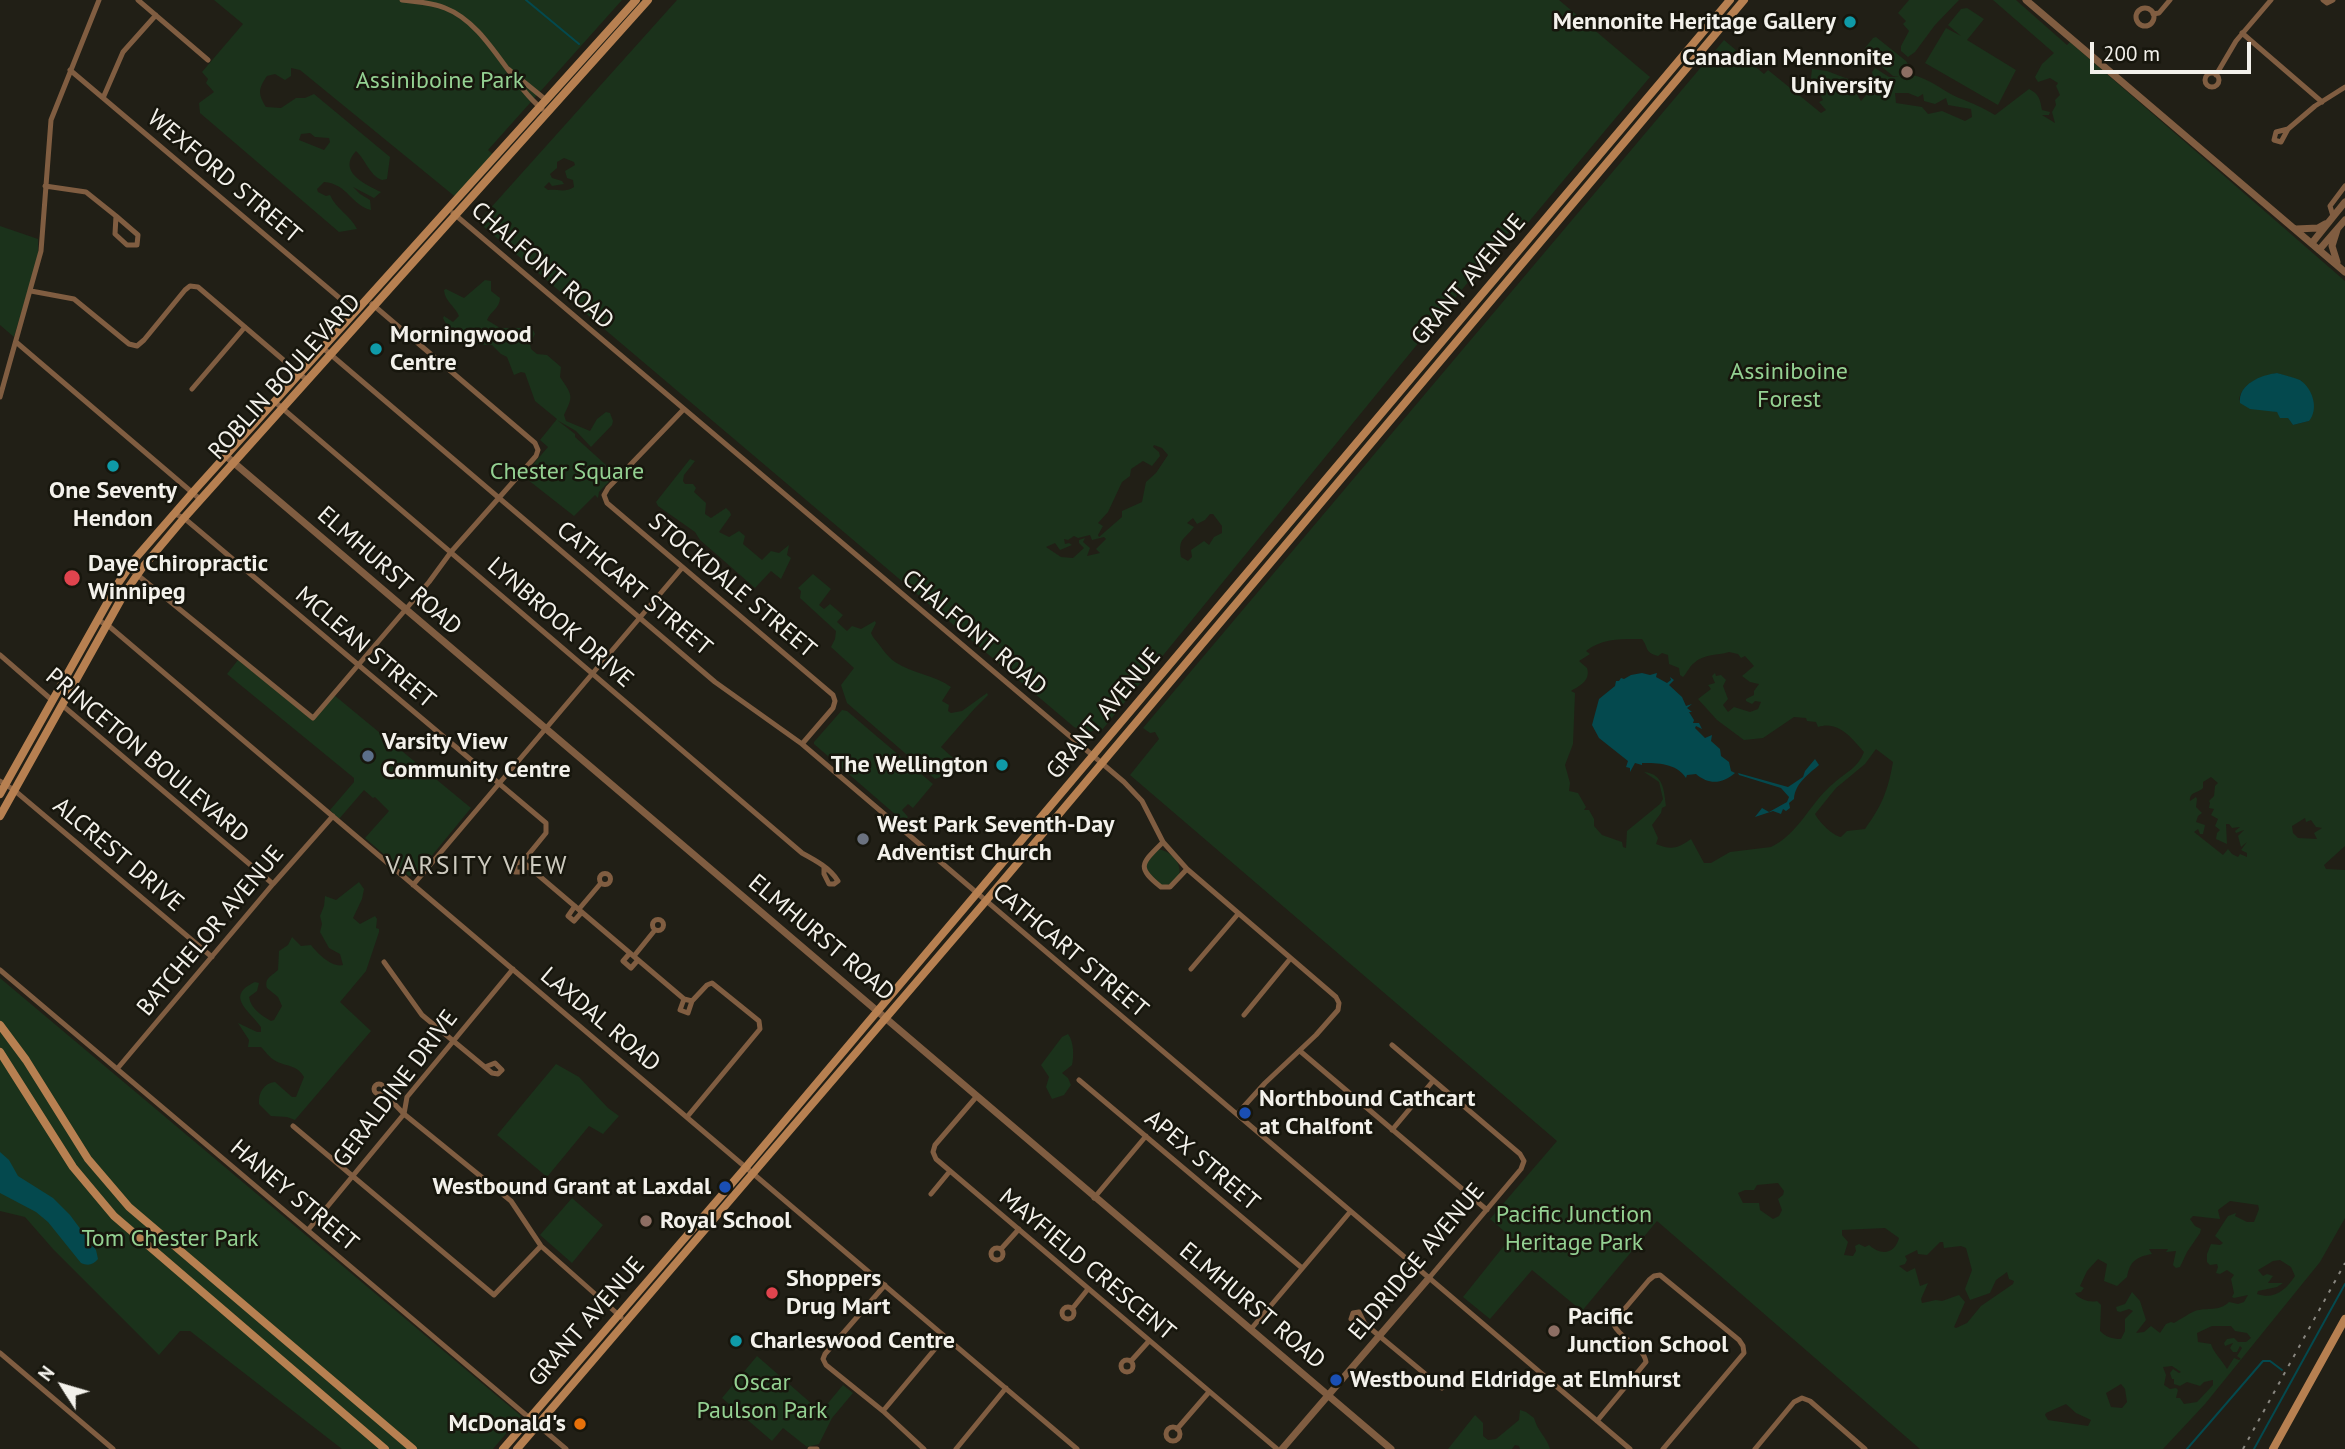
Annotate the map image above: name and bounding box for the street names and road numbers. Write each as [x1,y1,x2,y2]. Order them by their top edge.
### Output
street label: WEXFORD STREET [141,104,307,250]
street label: CHALFONT ROAD [465,196,619,336]
street label: GRANT AVENUE [1406,209,1532,351]
street label: ROBLIN BOULEVARD [203,288,367,466]
street label: ELMHURST ROAD [311,501,467,641]
street label: STOCKDALE STREET [642,508,822,664]
street label: CATHCART STREET [550,516,718,662]
street label: LYNBROOK DRIVE [481,552,639,694]
street label: CHALFONT ROAD [896,564,1052,702]
street label: MCLEAN STREET [289,581,441,715]
street label: GRANT AVENUE [1041,643,1167,785]
street label: PRINCETON BOULEVARD [40,663,254,849]
street label: ALCREST DRIVE [47,792,189,918]
street label: BATCHELOR AVENUE [131,840,291,1022]
street label: ELMHURST ROAD [742,869,900,1007]
street label: CATHCART STREET [986,878,1154,1024]
street label: LAXDAL ROAD [534,962,666,1078]
street label: GERALDINE DRIVE [328,1005,464,1173]
street label: APEX STREET [1139,1105,1265,1217]
street label: HANEY STREET [224,1134,364,1258]
street label: ELDRIDGE AVENUE [1343,1178,1491,1346]
street label: MAYFIELD CRESCENT [993,1183,1181,1347]
street label: ELMHURST ROAD [1173,1237,1331,1375]
street label: GRANT AVENUE [523,1251,651,1393]

